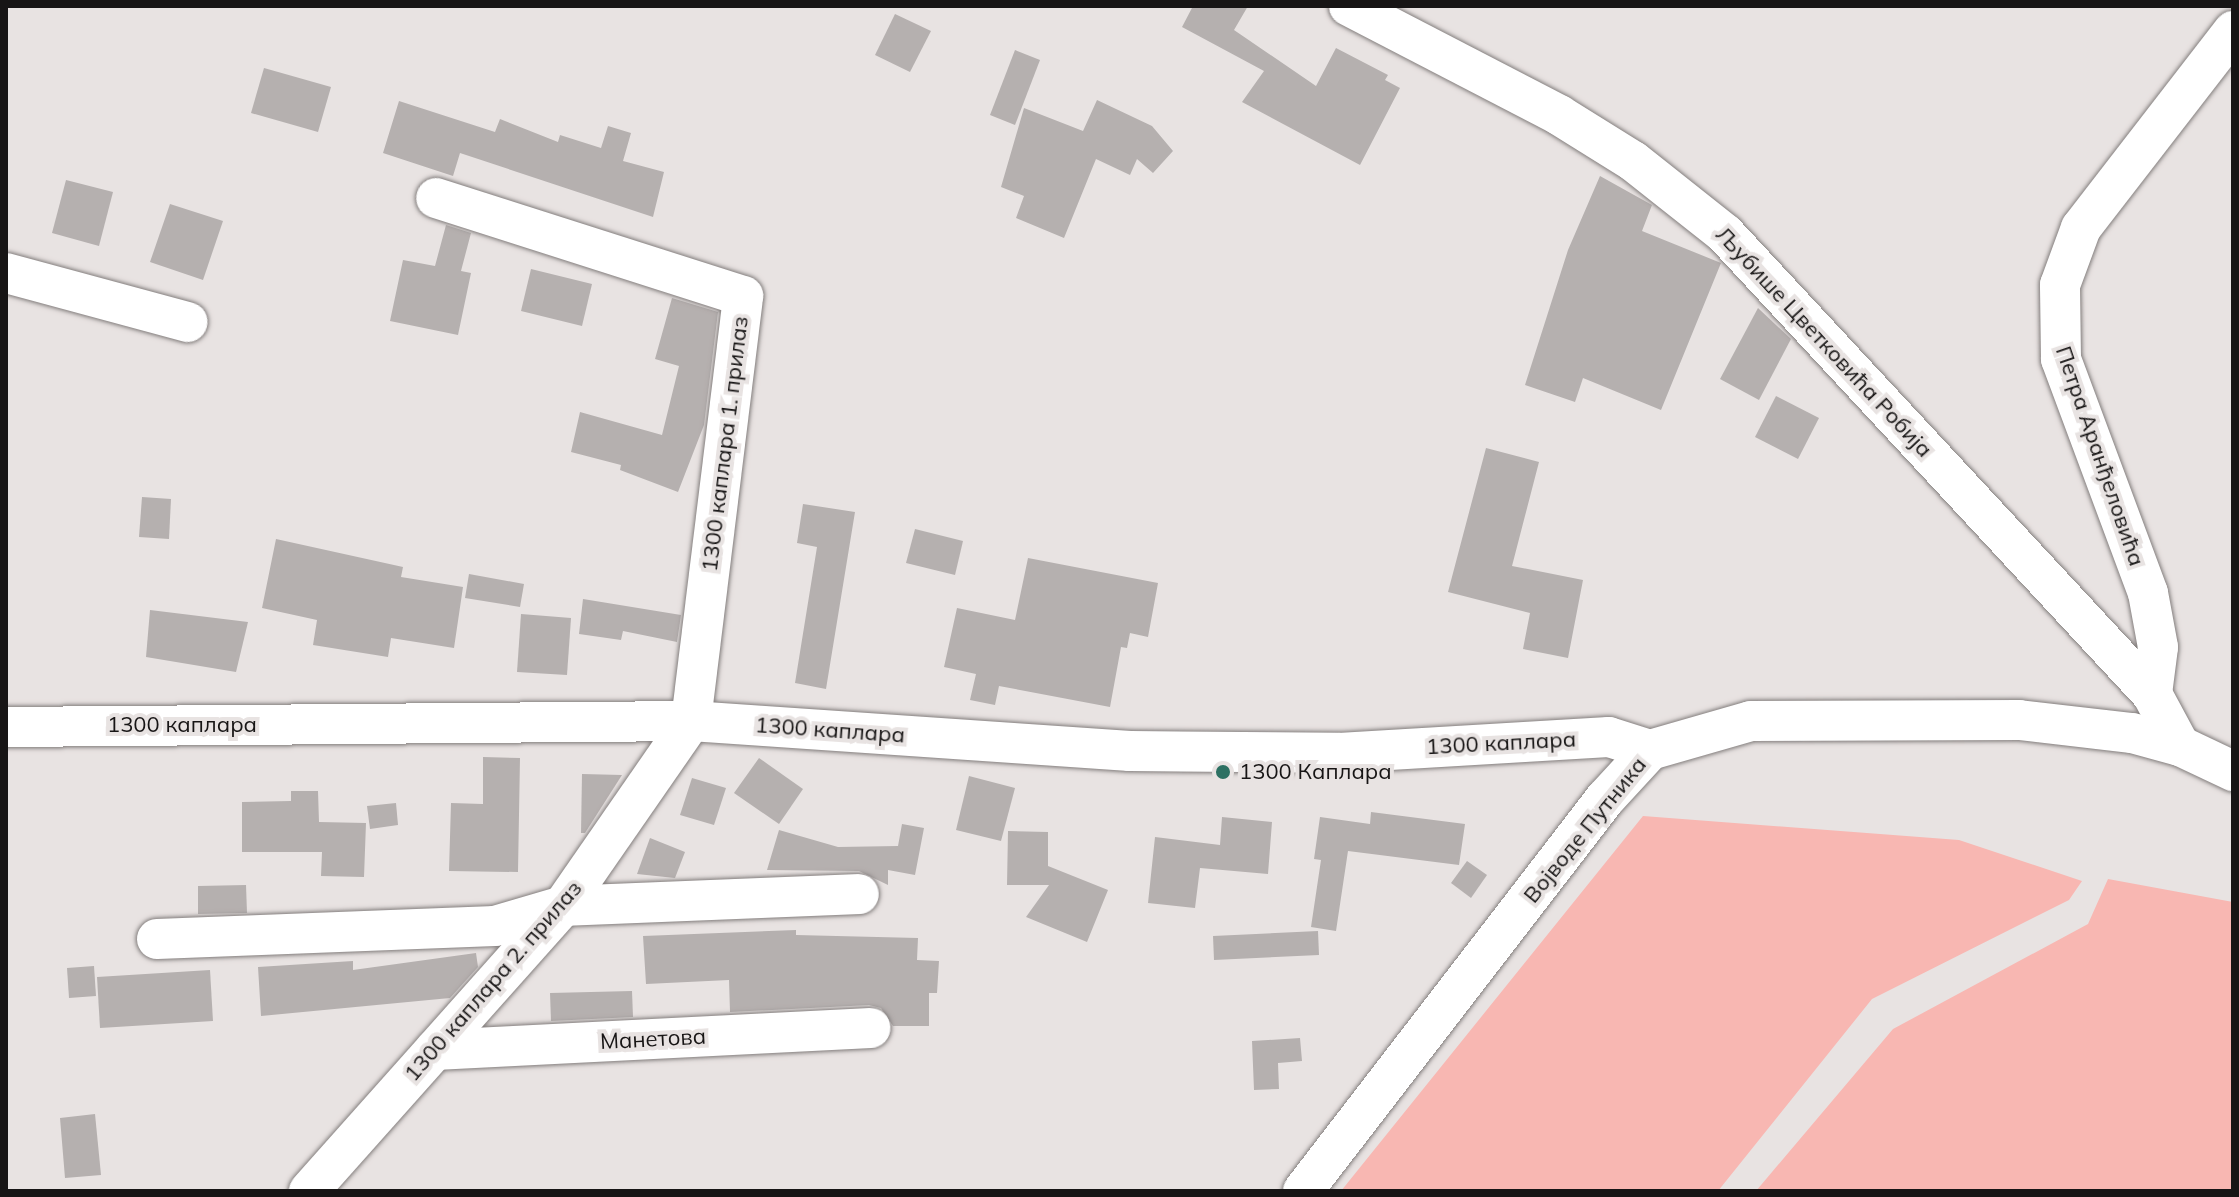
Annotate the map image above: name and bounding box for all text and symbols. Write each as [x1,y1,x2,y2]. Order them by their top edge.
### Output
street label: Љубише Цветковића Робија [1710,221,1938,463]
street label: 1300 каплара 1. прилаз [696,315,754,573]
street label: Петра Аранђеловића [2050,343,2150,569]
street label: 1300 каплара [107,712,257,738]
street label: 1300 каплара [754,712,906,748]
street label: 1300 каплара [1425,726,1577,760]
street label: Војводе Путника [1518,752,1652,908]
place label: 1300 Каплара [1239,759,1392,785]
marker: 1300 Каплара [1214,763,1232,781]
street label: 1300 каплара 2. прилаз [399,875,587,1087]
street label: Манетова [599,1023,707,1055]

